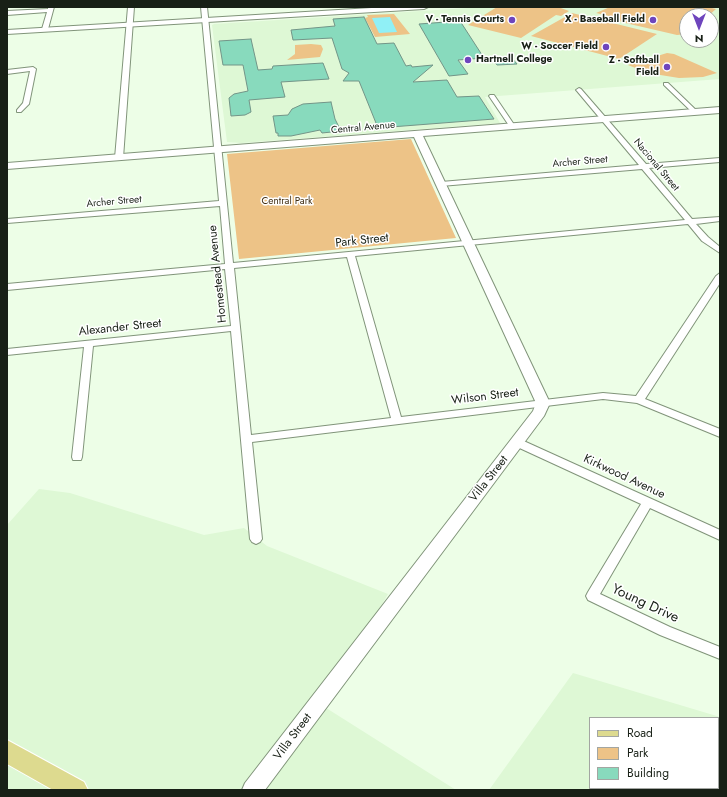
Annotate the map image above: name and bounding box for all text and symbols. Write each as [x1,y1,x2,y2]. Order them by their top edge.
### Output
north arrow [679,8,719,48]
place label: V - Tennis Courts [426,14,504,26]
place label: X - Baseball Field [565,14,645,26]
marker: V - Tennis Courts [507,15,517,25]
marker: X - Baseball Field [648,15,658,25]
text: N [695,31,703,47]
place label: W - Soccer Field [521,41,598,53]
marker: W - Soccer Field [601,42,611,52]
place label: Hartnell College [476,54,552,66]
marker: Hartnell College [463,55,473,65]
place label: Z - Softball Field [609,55,659,78]
marker: Z - Softball Field [662,62,672,72]
street label: Central Avenue [330,119,396,137]
street label: Nacional Street [631,136,681,194]
street label: Archer Street [552,154,608,170]
street label: Archer Street [86,194,142,210]
park label: Central Park [261,196,313,208]
street label: Homestead Avenue [206,224,230,324]
street label: Park Street [335,231,389,251]
street label: Alexander Street [78,316,162,340]
street label: Wilson Street [451,386,519,408]
street label: Kirkwood Avenue [581,452,667,502]
street label: Villa Street [467,453,511,505]
street label: Young Drive [609,581,681,627]
street label: Villa Street [271,711,315,763]
legend [589,717,719,789]
text: Road [627,724,653,742]
text: Park [627,744,648,762]
text: Building [627,764,669,782]

